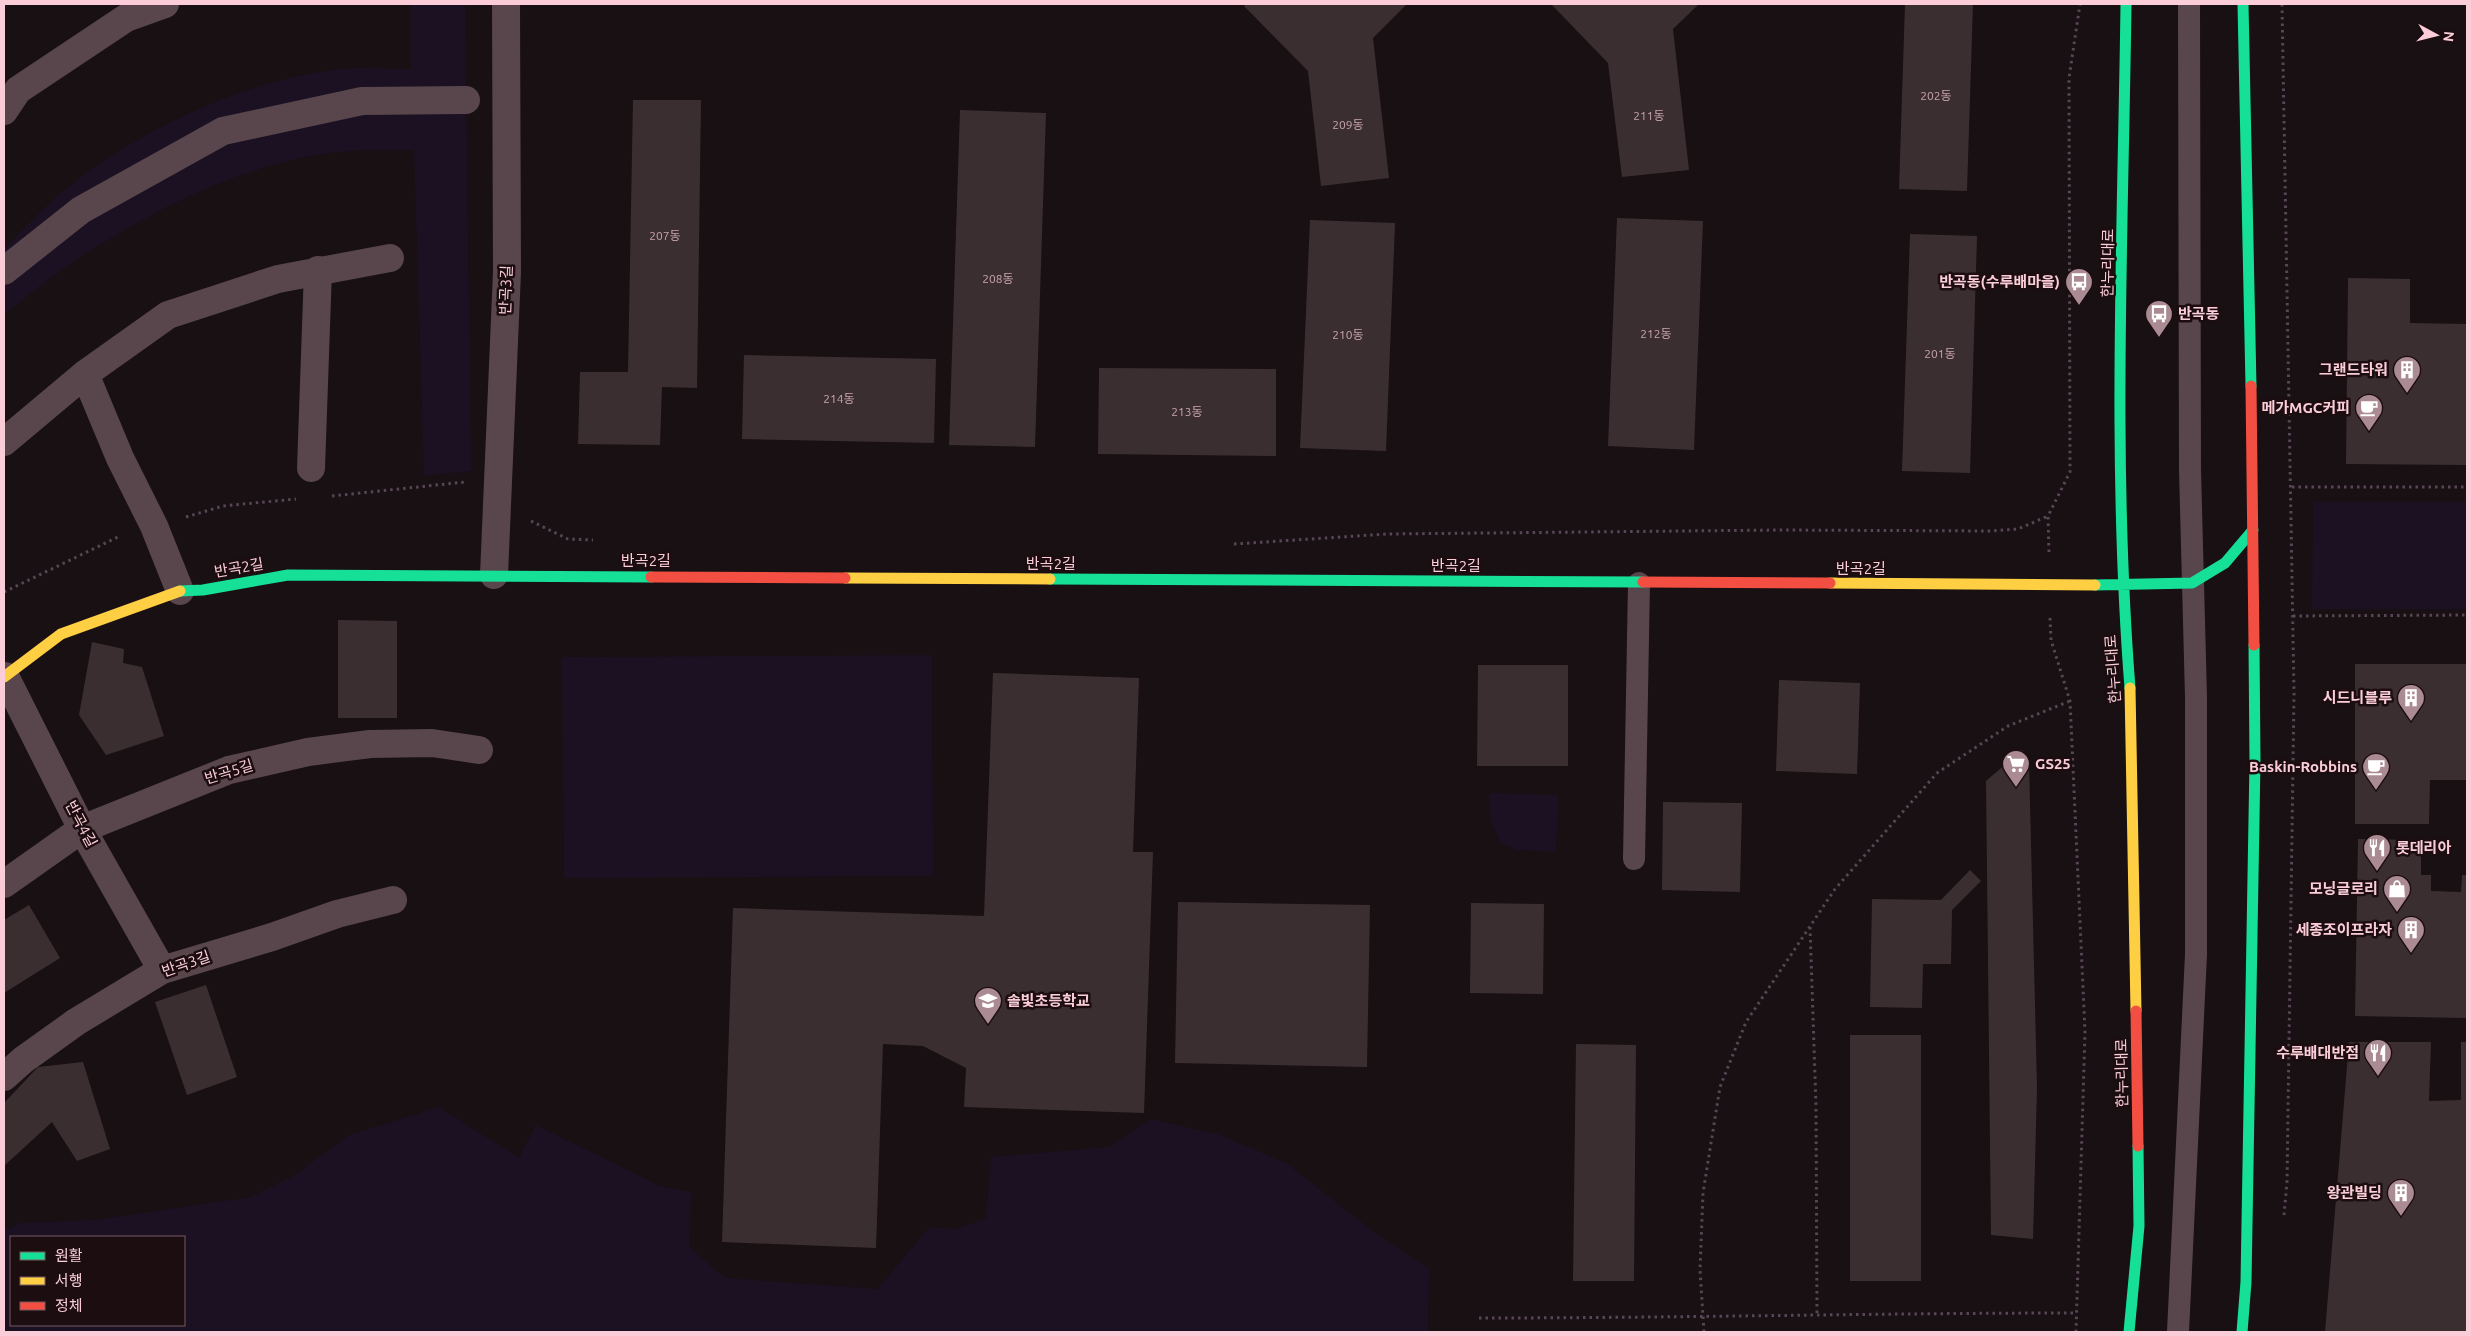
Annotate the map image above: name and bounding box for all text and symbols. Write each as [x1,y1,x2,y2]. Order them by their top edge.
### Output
north arrow [2411,10,2461,60]
text: N [2440,30,2457,43]
house number: 202동 [1920,89,1952,102]
house number: 211동 [1633,109,1665,122]
house number: 209동 [1332,118,1364,131]
street label: 한누리대로 [2098,228,2117,298]
house number: 207동 [649,229,681,242]
street label: 반곡3길 [496,265,515,315]
bus stop icon: 반곡동(수루배마을) [2064,267,2094,306]
house number: 208동 [982,272,1014,285]
place label: 반곡동(수루배마을) [1939,273,2060,290]
bus stop icon: 반곡동 [2144,299,2174,338]
place label: 반곡동 [2178,305,2220,322]
house number: 212동 [1640,327,1672,340]
house number: 210동 [1332,328,1364,341]
house number: 201동 [1924,347,1956,360]
building icon: 그랜드타워 [2392,355,2422,394]
place label: 그랜드타워 [2319,361,2388,378]
house number: 214동 [823,392,855,405]
cafe icon: 메가MGC커피 [2354,393,2384,432]
place label: 메가MGC커피 [2261,399,2350,416]
house number: 213동 [1171,405,1203,418]
street label: 반곡2길 [621,552,671,569]
street label: 반곡2길 [213,555,265,580]
street label: 반곡2길 [1026,555,1076,572]
street label: 반곡2길 [1431,557,1481,574]
street label: 반곡2길 [1836,560,1886,577]
street label: 한누리대로 [2102,634,2123,704]
building icon: 시드니블루 [2396,683,2426,722]
place label: 시드니블루 [2323,689,2392,706]
supermarket icon: GS25 [2001,749,2031,788]
cafe icon: Baskin-Robbins [2361,752,2391,791]
place label: GS25 [2035,755,2071,772]
street label: 반곡5길 [203,756,255,787]
place label: Baskin-Robbins [2249,758,2357,775]
street label: 반곡4길 [62,798,101,850]
restaurant icon: 롯데리아 [2362,833,2392,872]
place label: 롯데리아 [2396,839,2451,856]
shop icon: 모닝글로리 [2382,874,2412,913]
place label: 모닝글로리 [2309,880,2378,897]
building icon: 세종조이프라자 [2396,915,2426,954]
place label: 세종조이프라자 [2295,921,2392,938]
street label: 반곡3길 [159,947,212,980]
school or university icon: 솔빛초등학교 [973,986,1003,1025]
place label: 솔빛초등학교 [1007,992,1090,1009]
street label: 한누리대로 [2112,1038,2131,1108]
restaurant icon: 수루배대반점 [2363,1038,2393,1077]
place label: 수루배대반점 [2276,1044,2359,1061]
building icon: 왕관빌딩 [2386,1178,2416,1217]
place label: 왕관빌딩 [2327,1184,2382,1201]
legend [10,1236,185,1326]
text: 원활 [55,1247,83,1264]
text: 서행 [55,1272,83,1289]
text: 정체 [55,1297,83,1314]

